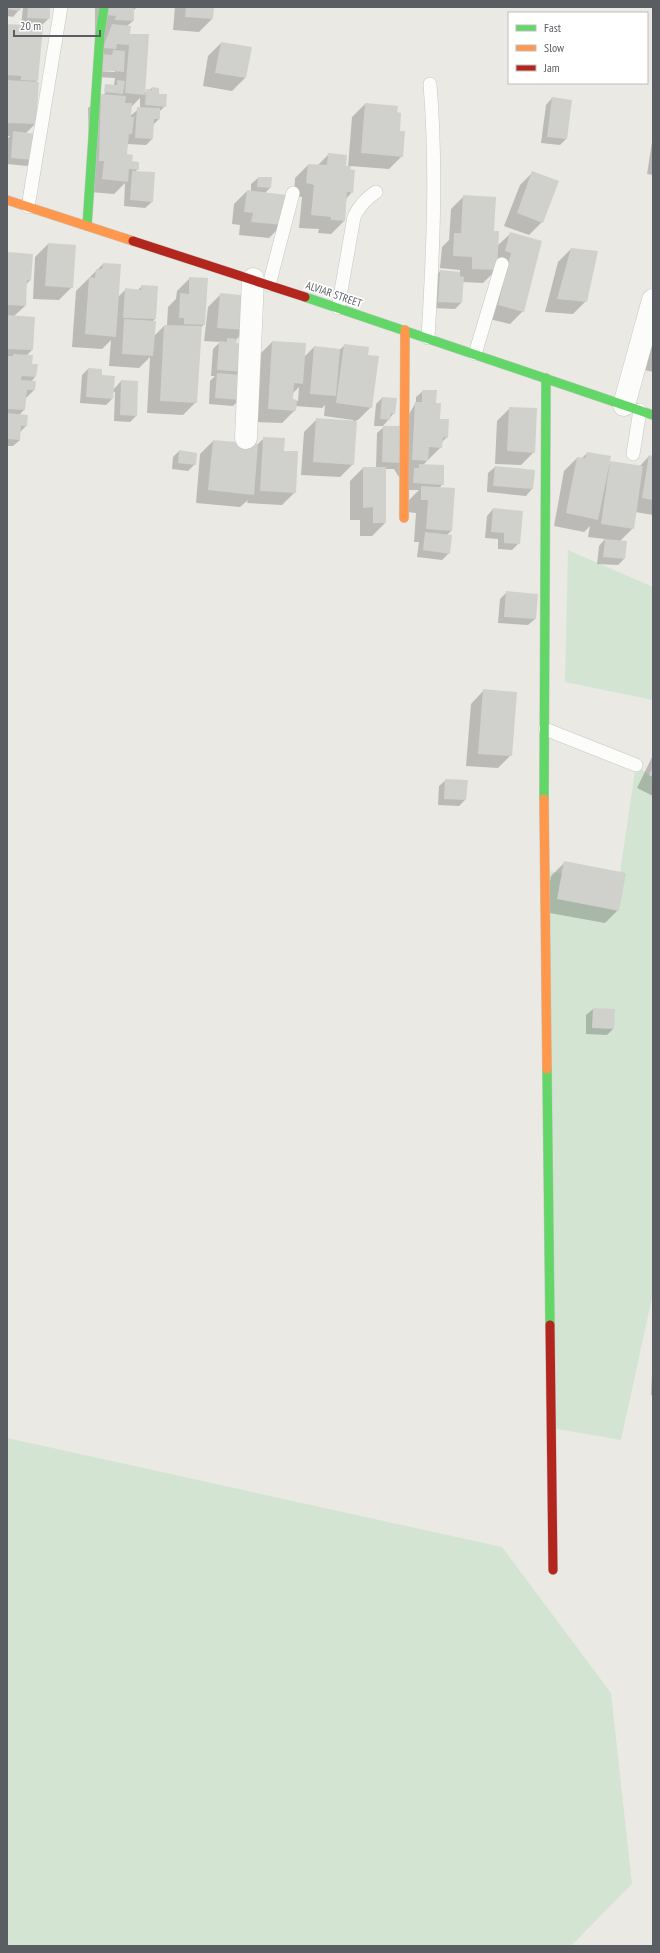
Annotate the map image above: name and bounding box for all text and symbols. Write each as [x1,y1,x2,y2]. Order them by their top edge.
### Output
scale bar [14,12,100,38]
legend [508,12,648,84]
text: 20 m [20,18,41,33]
text: Fast [544,20,562,35]
text: Slow [544,40,565,55]
text: Jam [543,60,560,75]
street label: ALVIAR STREET [304,278,364,310]

